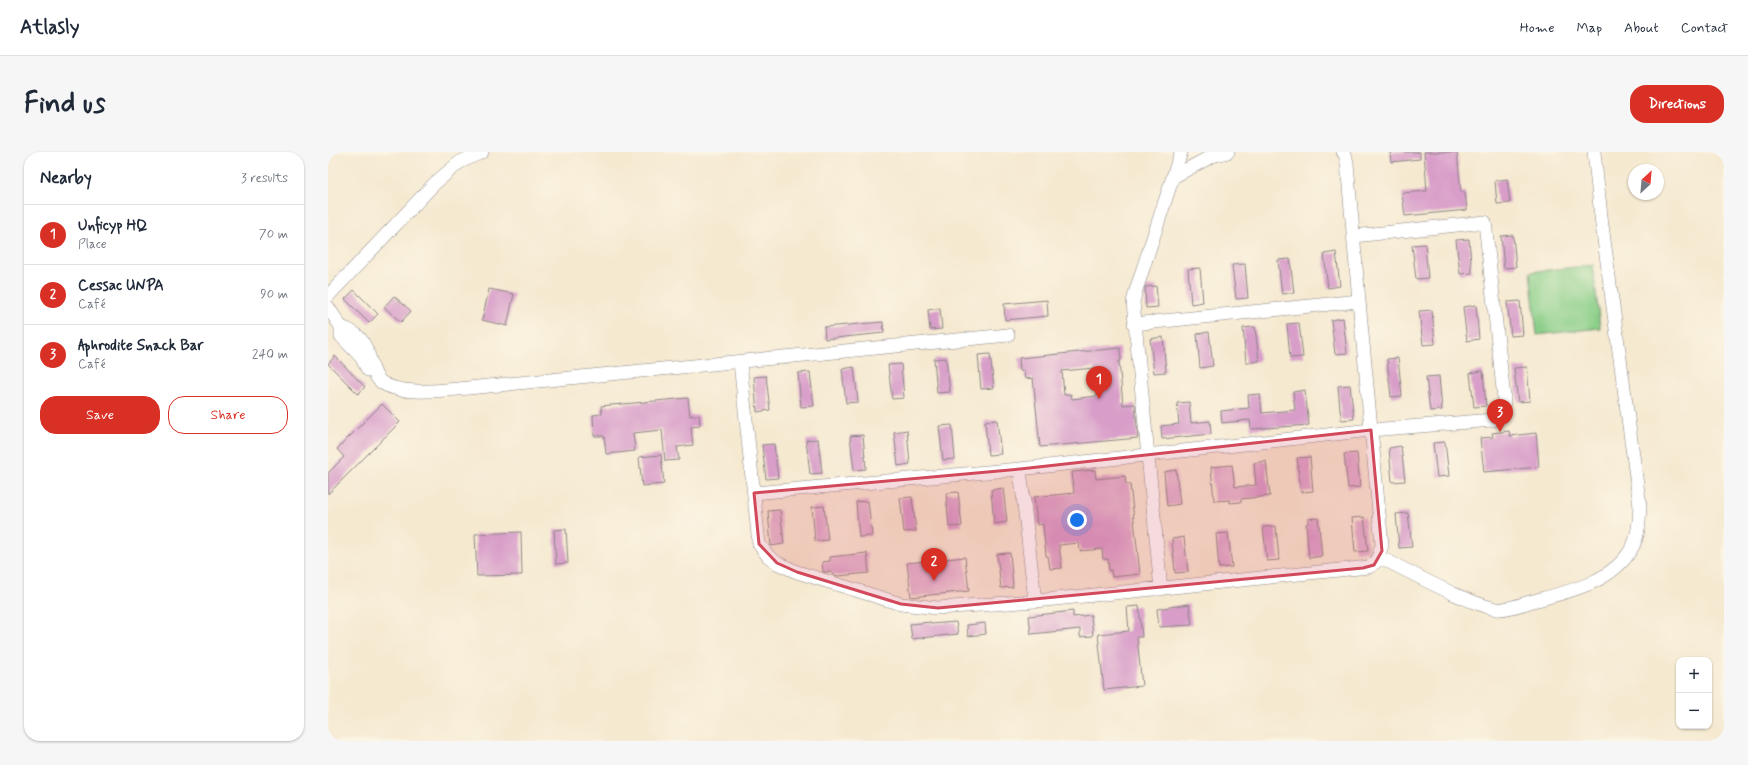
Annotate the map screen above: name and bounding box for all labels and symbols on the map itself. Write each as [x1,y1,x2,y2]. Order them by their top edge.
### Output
north arrow [1628,164,1664,200]
pin: 1 [1086,366,1112,399]
pin: 3 [1487,399,1513,432]
your location [1067,510,1087,530]
pin: 2 [921,548,947,581]

